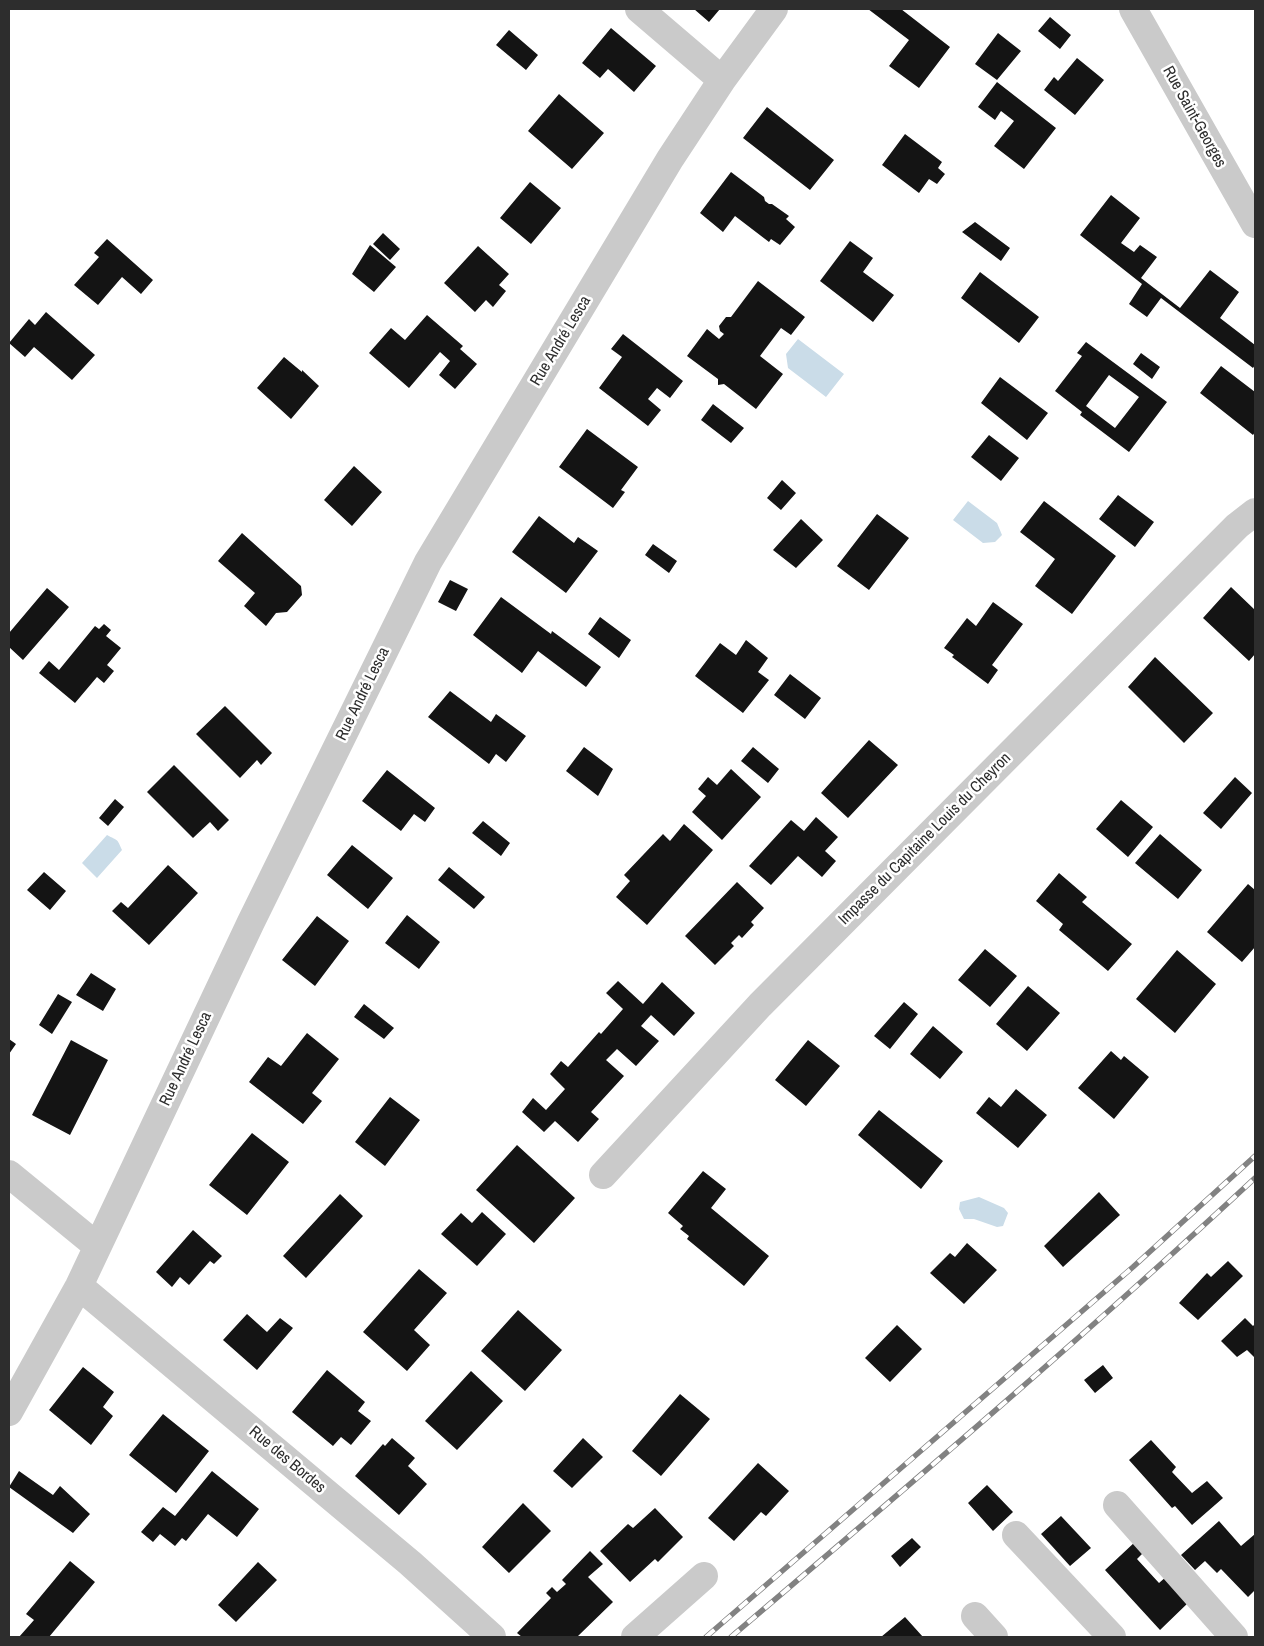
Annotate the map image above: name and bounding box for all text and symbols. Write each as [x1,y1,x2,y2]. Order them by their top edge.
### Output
street label: Rue Saint-Georges [1158,63,1230,171]
street label: Rue André Lesca [527,293,595,389]
street label: Rue André Lesca [332,644,394,744]
street label: Impasse du Capitaine Louis du Cheyron [835,749,1015,929]
street label: Rue André Lesca [156,1009,216,1109]
street label: Rue des Bordes [245,1422,329,1498]

